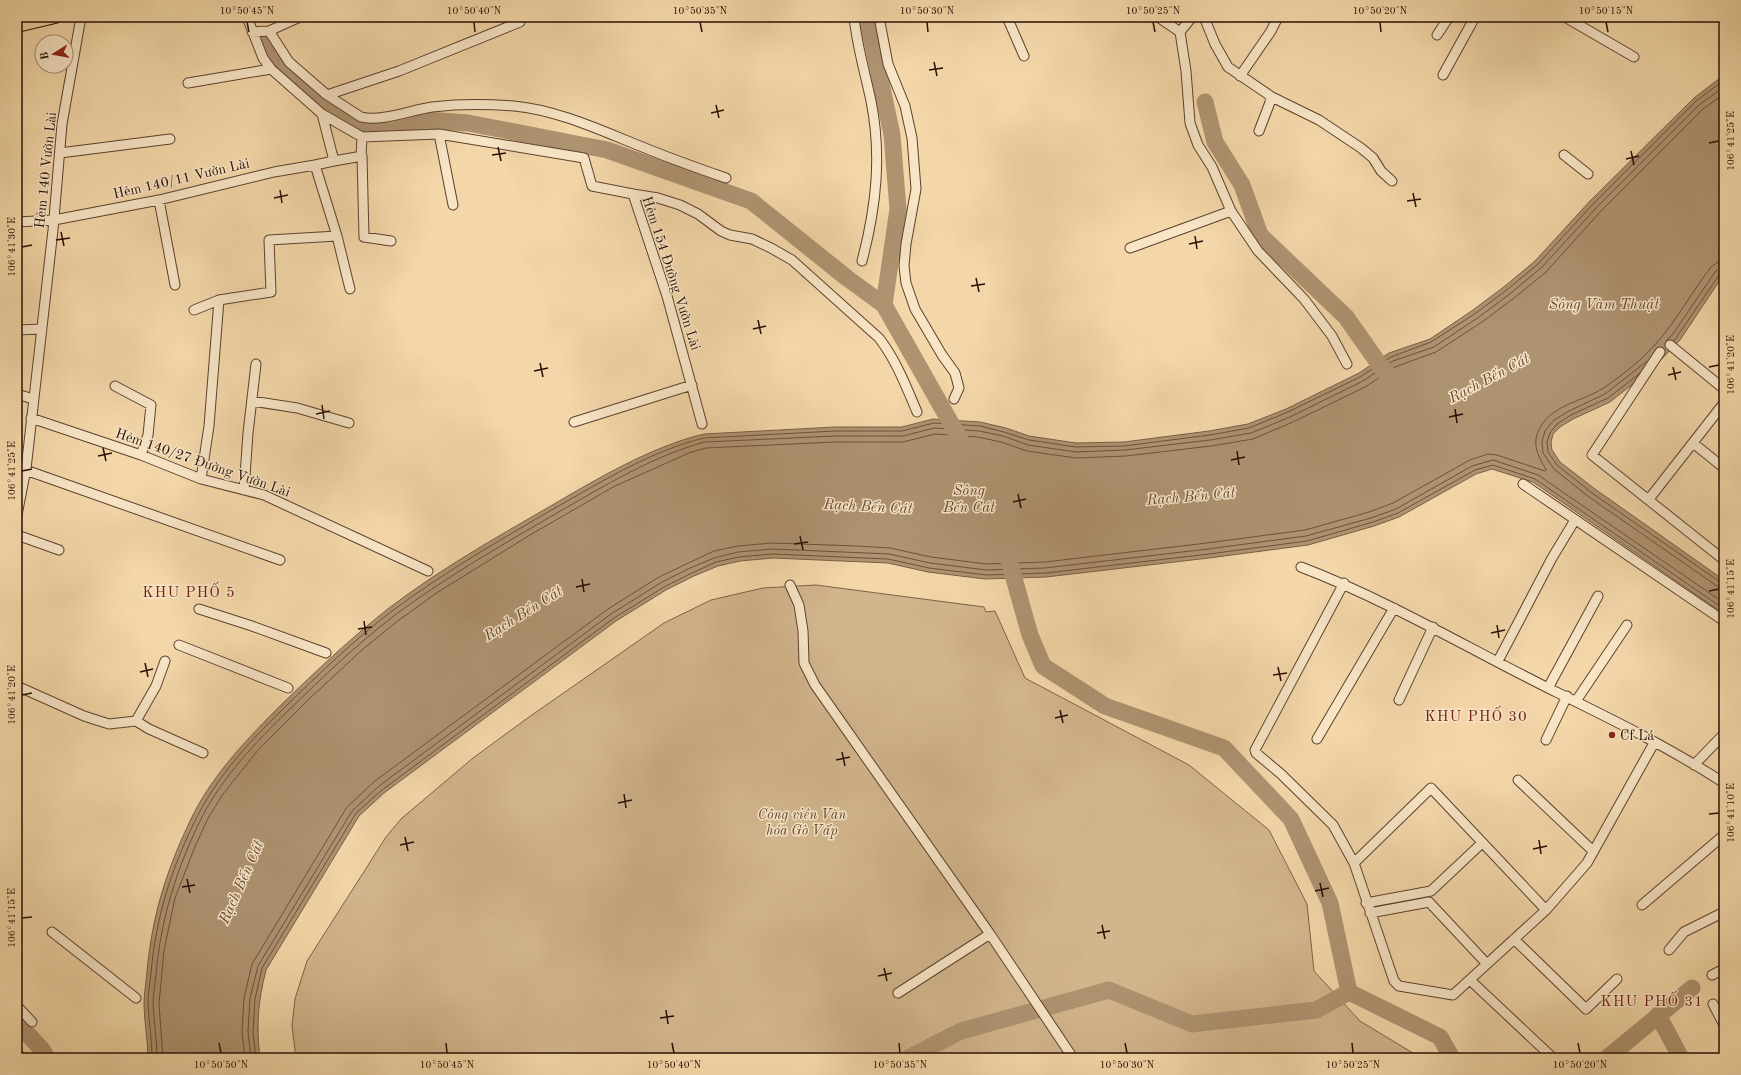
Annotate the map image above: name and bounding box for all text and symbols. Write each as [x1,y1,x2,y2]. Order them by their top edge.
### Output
text: 10°50'45"N [220,6,275,16]
text: 10°50'40"N [447,6,502,16]
text: 10°50'35"N [673,6,728,16]
text: 10°50'30"N [900,6,955,16]
text: 10°50'25"N [1126,6,1181,16]
text: 10°50'20"N [1353,6,1408,16]
text: 10°50'15"N [1579,6,1634,16]
north arrow [34,34,74,74]
text: B [39,51,52,61]
street label: Hẻm 140 Vườn Lài [33,111,59,229]
text: 106°41'25"E [1726,111,1736,171]
street label: Hẻm 140/11 Vườn Lài [112,156,251,201]
street label: Hẻm 154 Đường Vườn Lài [639,195,703,352]
text: 106°41'30"E [7,217,17,277]
water label: Sông Vàm Thuật [1549,298,1659,313]
text: 106°41'20"E [1726,335,1736,395]
water label: Rạch Bến Cát [1446,352,1533,407]
street label: Hẻm 140/27 Đường Vườn Lài [114,426,292,500]
text: 106°41'25"E [7,441,17,501]
water label: Sông Bến Cát [942,484,995,516]
water label: Rạch Bến Cát [1145,486,1236,509]
water label: Rạch Bến Cát [822,498,913,517]
text: 106°41'15"E [1726,559,1736,619]
district label: KHU PHỐ 5 [142,581,236,601]
water label: Rạch Bến Cát [481,584,566,645]
text: 106°41'20"E [7,665,17,725]
district label: KHU PHỐ 30 [1424,705,1528,725]
place label: Cf Lá [1620,729,1654,743]
marker: Cf Lá [1607,730,1617,740]
text: 106°41'10"E [1726,783,1736,843]
park label: Công viên Văn hóa Gò Vấp [758,808,846,839]
water label: Rạch Bến Cát [217,839,267,927]
text: 106°41'15"E [7,888,17,948]
district label: KHU PHỐ 31 [1600,990,1704,1010]
text: 10°50'50"N [194,1060,249,1070]
text: 10°50'45"N [420,1060,475,1070]
text: 10°50'40"N [647,1060,702,1070]
text: 10°50'35"N [873,1060,928,1070]
text: 10°50'30"N [1100,1060,1155,1070]
text: 10°50'25"N [1326,1060,1381,1070]
text: 10°50'20"N [1553,1060,1608,1070]

